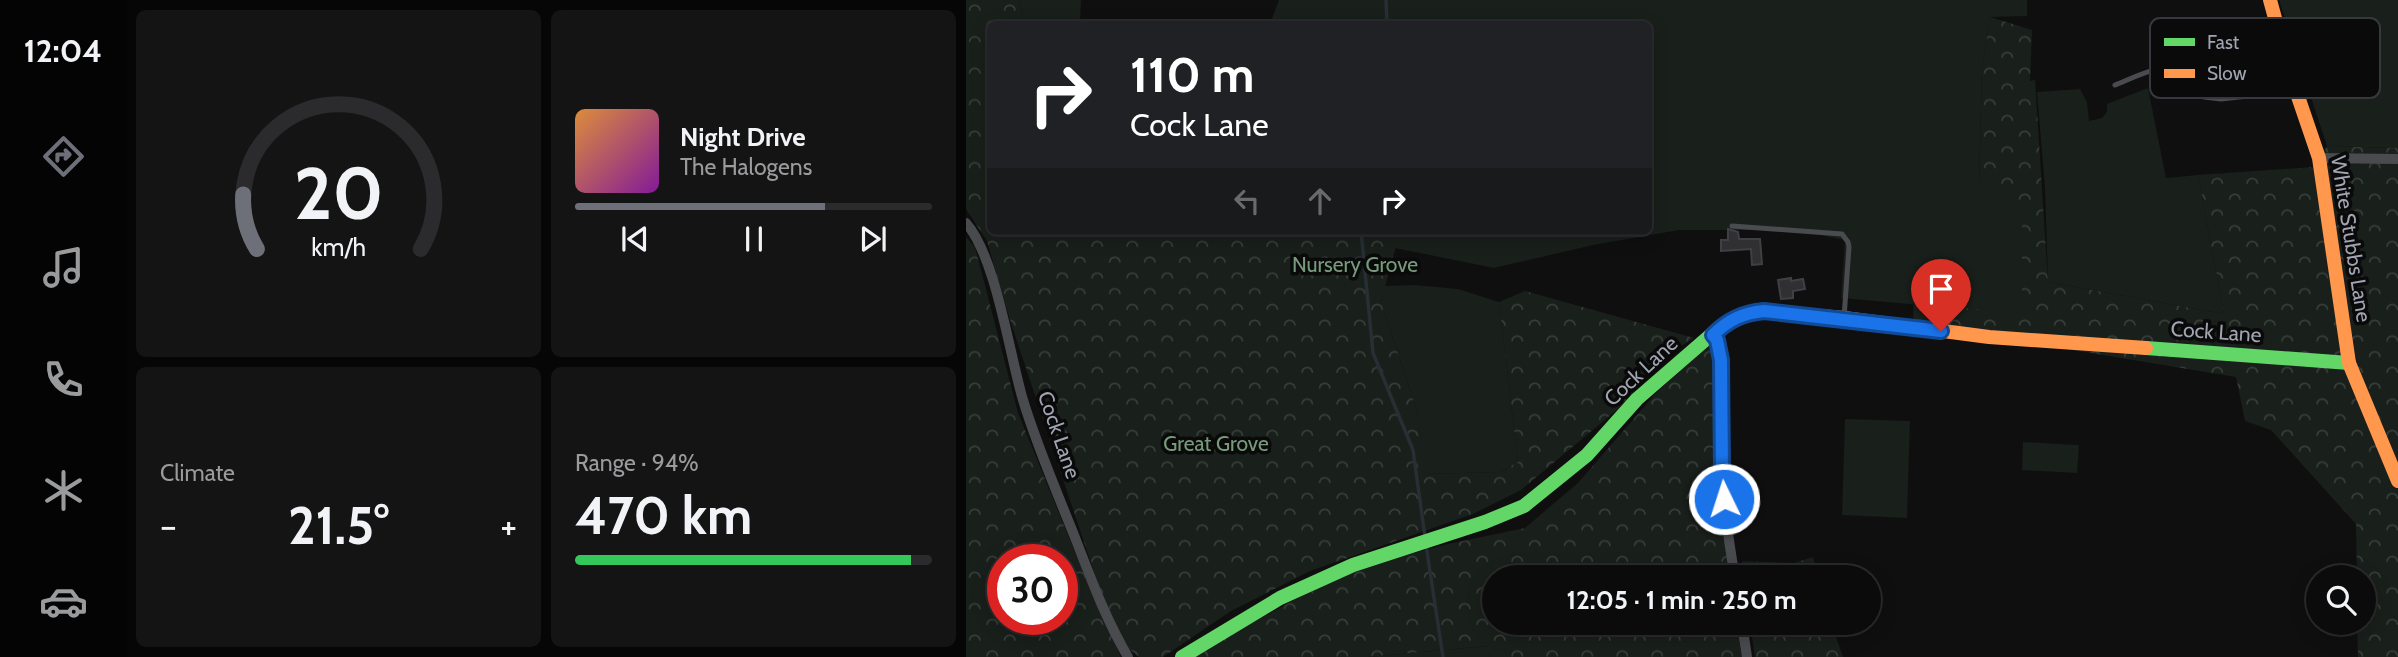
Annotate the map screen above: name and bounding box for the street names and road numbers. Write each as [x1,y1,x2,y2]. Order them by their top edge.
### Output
street label: White Stubbs Lane [2326,154,2377,324]
street label: Cock Lane [2170,316,2263,347]
street label: Cock Lane [1599,330,1683,411]
street label: Cock Lane [1033,388,1086,482]

